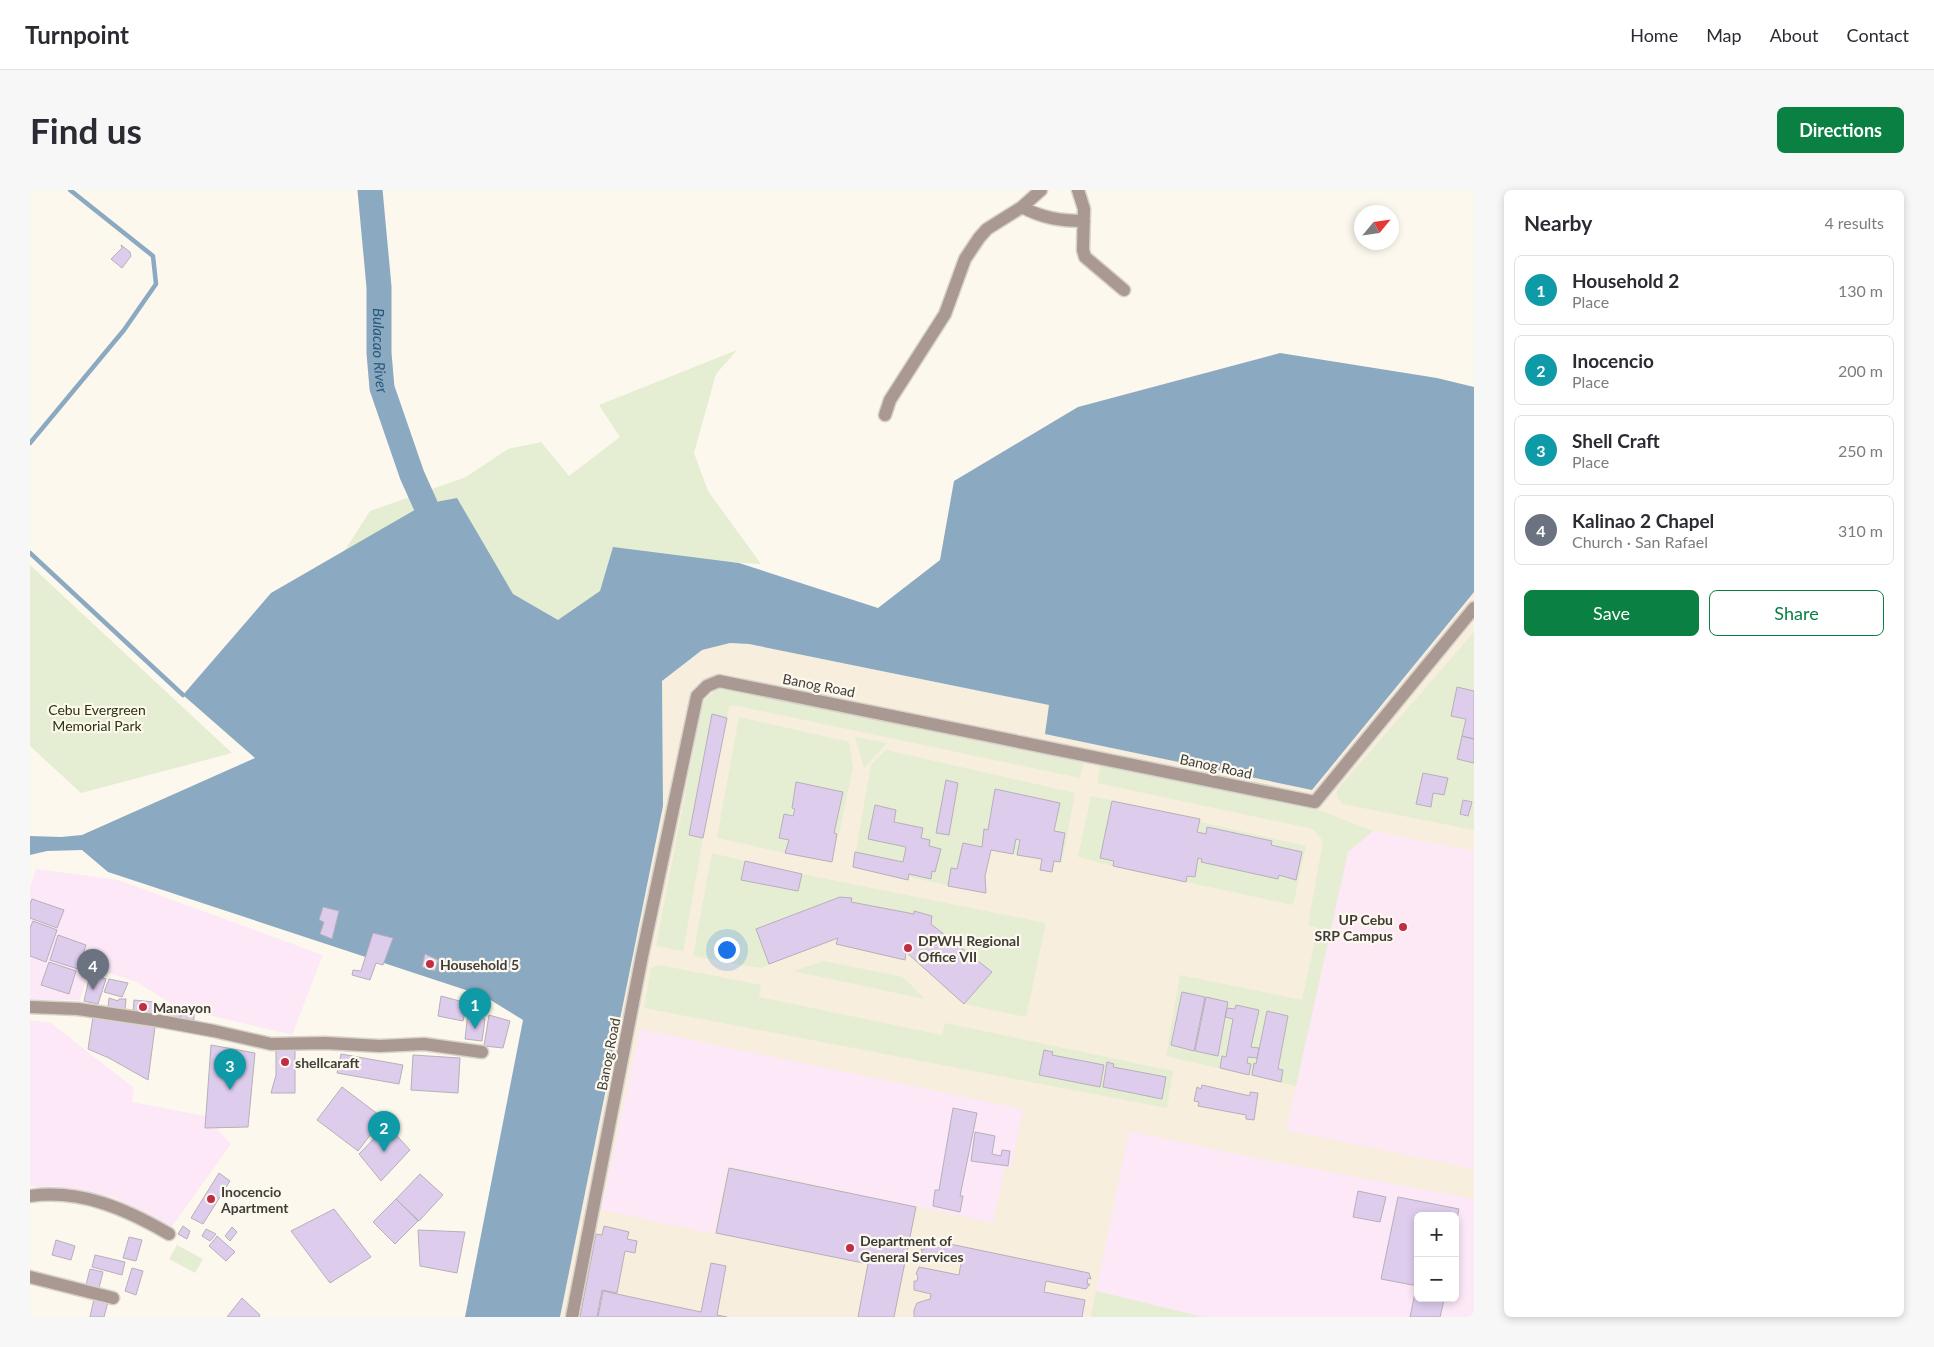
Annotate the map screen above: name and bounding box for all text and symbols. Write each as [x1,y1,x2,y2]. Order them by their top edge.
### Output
text: Turnpoint [25,20,129,49]
text: Home [1630,24,1678,46]
text: Map [1706,24,1742,46]
text: About [1770,24,1819,46]
text: Contact [1847,24,1909,46]
button: Directions [1777,107,1904,153]
text: Find us [30,109,142,151]
north arrow [1354,205,1399,250]
text: Nearby [1524,210,1592,235]
text: 4 results [1824,213,1884,232]
text: Household 2 [1572,269,1679,292]
text: 1 [1536,281,1546,300]
text: 130 m [1838,281,1883,300]
text: Place [1572,292,1609,311]
water label: Bulacao River [370,308,392,396]
text: Inocencio [1572,349,1654,372]
text: 2 [1536,361,1546,380]
text: 200 m [1838,361,1883,380]
text: Place [1572,372,1609,391]
text: Shell Craft [1572,429,1660,452]
text: 3 [1536,441,1546,460]
text: 250 m [1838,441,1883,460]
text: Place [1572,452,1609,471]
text: Kalinao 2 Chapel [1572,509,1714,532]
text: 4 [1536,521,1546,540]
text: 310 m [1838,521,1883,540]
text: Church · San Rafael [1572,532,1708,551]
button: Save [1524,590,1699,636]
button: Share [1709,590,1884,636]
street label: Banog Road [781,670,857,700]
park label: Cebu Evergreen Memorial Park [48,701,146,734]
street label: Banog Road [1178,750,1254,782]
place label: UP Cebu SRP Campus [1315,911,1393,944]
marker: UP Cebu SRP Campus [1397,921,1409,933]
place label: DPWH Regional Office VII [918,932,1020,965]
your location [714,937,740,963]
marker: DPWH Regional Office VII [902,942,914,954]
pin: 4 [77,949,109,990]
place label: Household 5 [440,956,519,973]
marker: Household 5 [424,958,436,970]
pin: 1 [459,988,491,1029]
place label: Manayon [153,999,211,1016]
marker: Manayon [137,1001,149,1013]
street label: Banog Road [593,1016,623,1092]
pin: 3 [214,1049,246,1090]
place label: shellcaraft [295,1054,359,1071]
marker: shellcaraft [279,1056,291,1068]
pin: 2 [368,1111,400,1152]
place label: Inocencio Apartment [220,1183,289,1216]
marker: Inocencio Apartment [205,1193,217,1205]
map controls [1414,1212,1459,1302]
button: + [1414,1212,1459,1257]
place label: Department of General Services [860,1232,964,1265]
marker: Department of General Services [844,1242,856,1254]
button: − [1414,1257,1459,1302]

